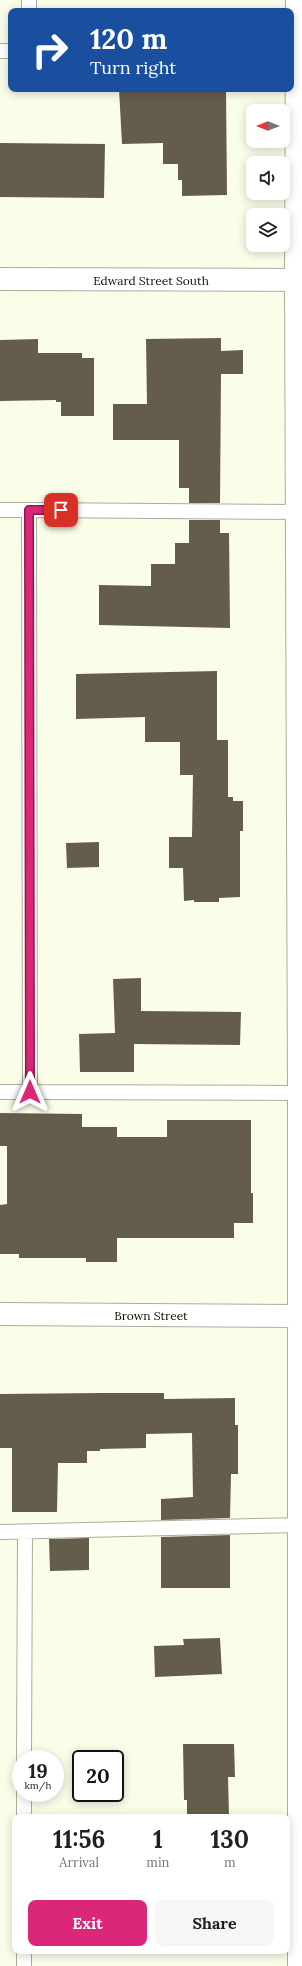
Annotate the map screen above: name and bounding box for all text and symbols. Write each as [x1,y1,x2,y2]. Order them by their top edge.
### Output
text: 120 m [90,21,167,57]
icon: right [24,24,76,76]
text: Turn right [90,56,176,79]
north arrow [246,104,290,148]
map controls [246,104,290,252]
button: sound [246,156,290,200]
button: layers [246,208,290,252]
street label: Edward Street South [93,273,209,288]
pin [44,493,78,527]
icon: arrive [50,499,72,521]
position arrow [9,1071,51,1113]
street label: Brown Street [114,1308,188,1323]
speed limit sign: 20 [72,1750,124,1802]
text: 19 [28,1758,48,1783]
text: km/h [24,1779,52,1792]
text: 11:56 [53,1824,105,1855]
text: 1 [153,1824,163,1855]
text: 130 [211,1824,249,1855]
text: Arrival [59,1854,99,1871]
text: min [146,1854,169,1871]
text: m [224,1854,236,1871]
button: Exit [28,1900,147,1946]
button: Share [155,1900,274,1946]

